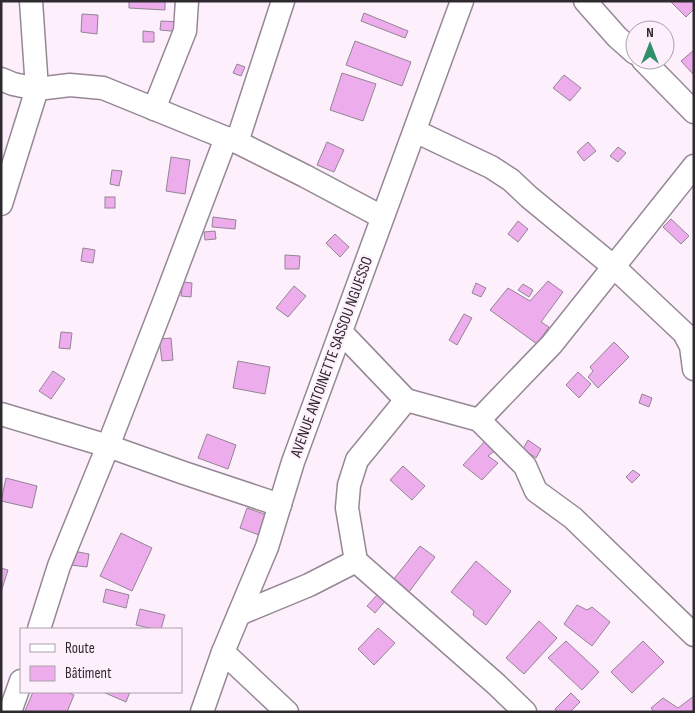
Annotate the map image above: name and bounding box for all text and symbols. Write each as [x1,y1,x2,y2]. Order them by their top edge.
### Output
north arrow [625,20,675,70]
text: N [646,24,654,41]
street label: AVENUE ANTOINETTE SASSOU NGUESSO [286,254,377,461]
legend [20,628,182,693]
text: Route [65,639,95,658]
text: Bâtiment [65,664,112,683]

